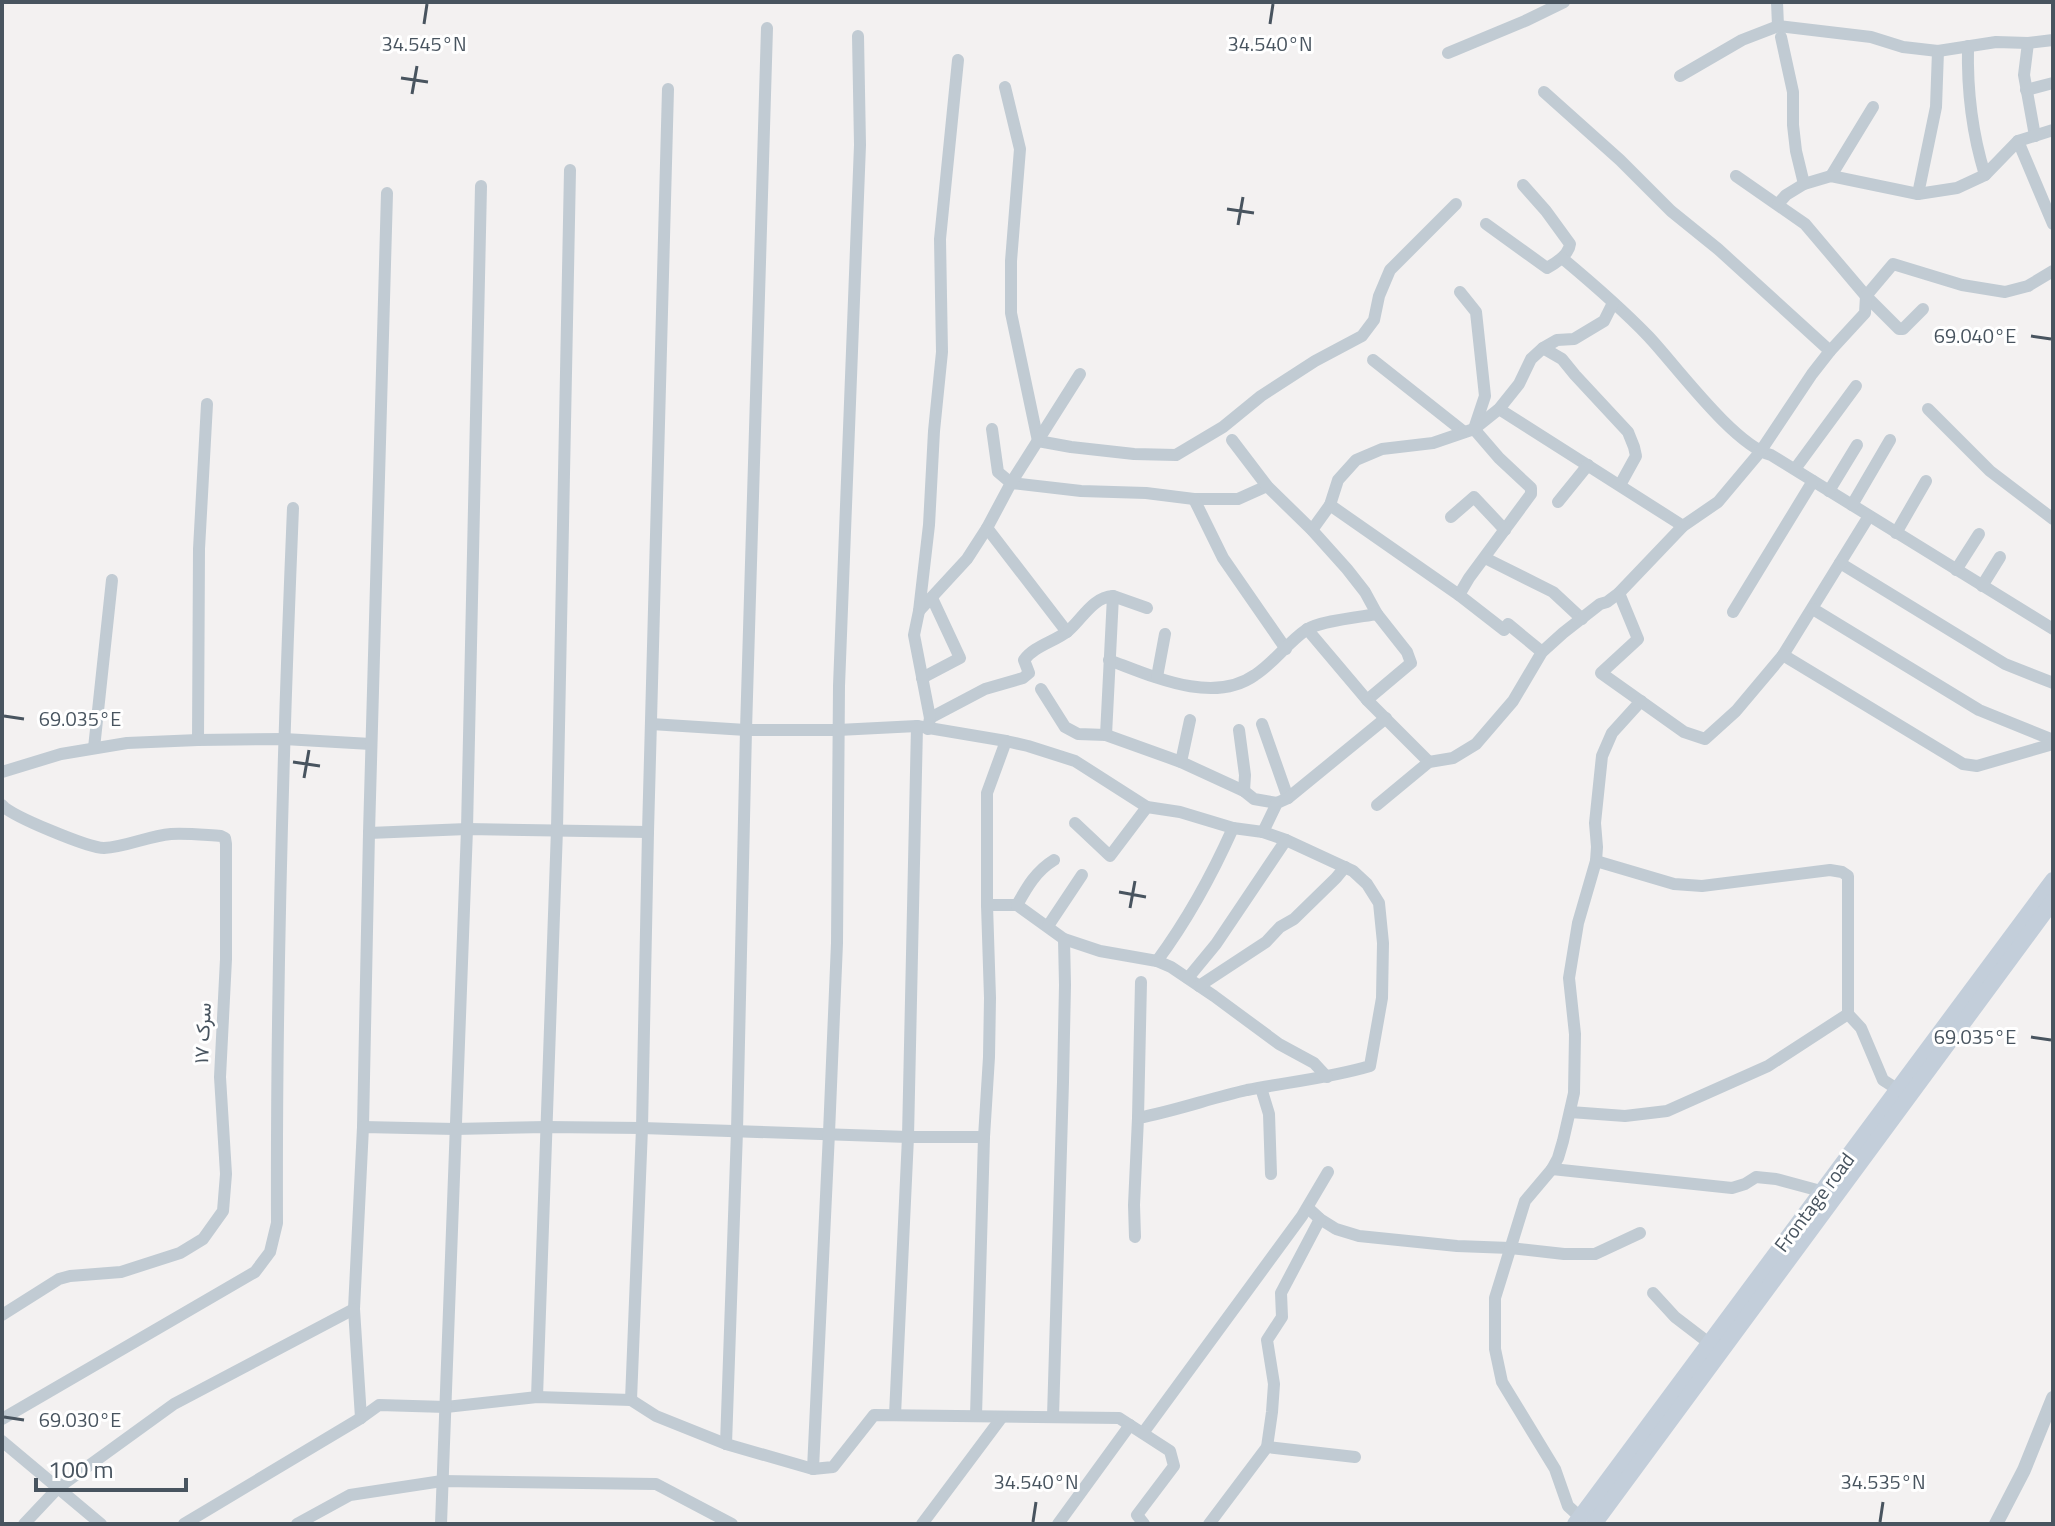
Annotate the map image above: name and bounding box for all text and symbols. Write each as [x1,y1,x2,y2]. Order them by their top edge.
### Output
text: 34.545°N [381,28,467,59]
text: 34.540°N [1227,28,1313,59]
text: 69.040°E [1934,320,2016,351]
text: 69.035°E [39,703,121,734]
street label: سرک ۱۷ [185,1002,219,1064]
text: 69.035°E [1934,1021,2016,1052]
street label: Frontage road [1766,1146,1862,1258]
text: 69.030°E [39,1404,121,1435]
scale bar [36,1442,186,1492]
text: 100 m [48,1451,114,1487]
text: 34.540°N [993,1466,1079,1497]
text: 34.535°N [1840,1466,1926,1497]

